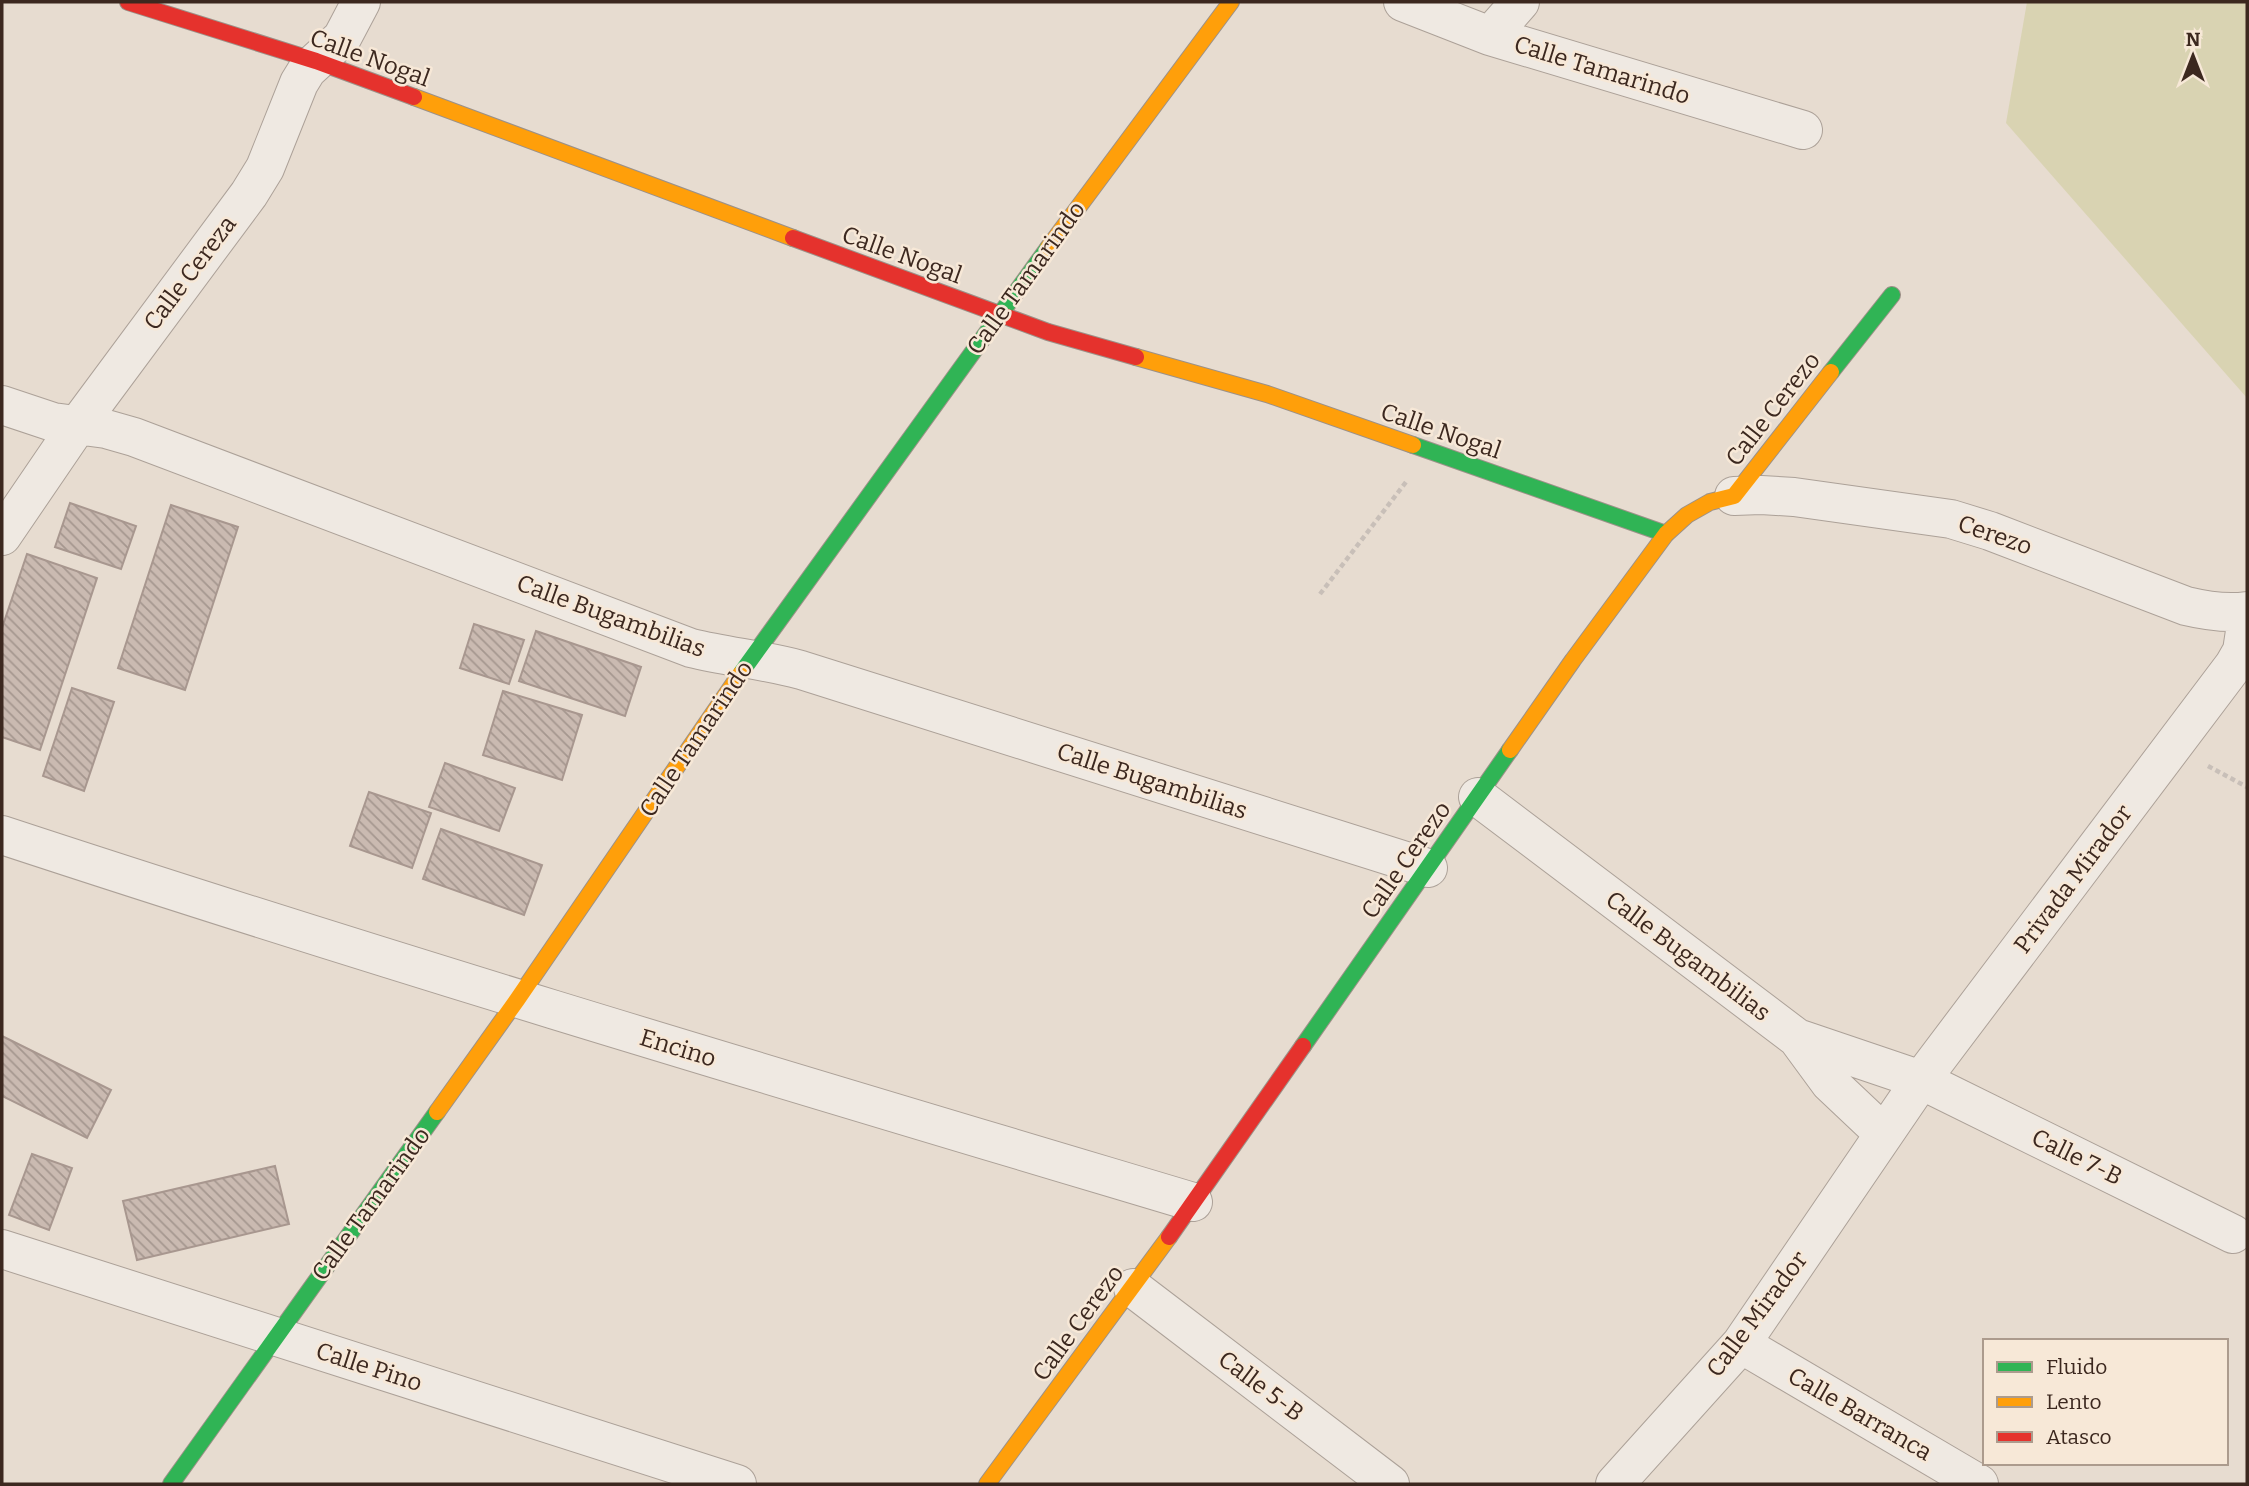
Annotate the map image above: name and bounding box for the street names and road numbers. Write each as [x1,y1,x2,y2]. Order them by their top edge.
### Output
street label: Calle Nogal [306,23,434,93]
street label: Calle Tamarindo [1511,30,1693,110]
street label: Calle Tamarindo [961,196,1091,360]
street label: Calle Cereza [138,210,242,336]
street label: Calle Nogal [838,220,966,290]
street label: Calle Cerezo [1720,347,1826,471]
street label: Calle Nogal [1377,397,1505,465]
street label: Cerezo [1954,509,2036,561]
street label: Calle Bugambilias [513,569,709,663]
street label: Calle Tamarindo [633,656,759,822]
street label: Calle Bugambilias [1053,737,1251,825]
street label: Calle Cerezo [1355,796,1457,924]
street label: Privada Mirador [2008,799,2138,959]
street label: Calle Bugambilias [1600,885,1776,1027]
street label: Encino [637,1023,719,1073]
street label: Calle Tamarindo [306,1122,436,1286]
street label: Calle 7-B [2027,1123,2127,1191]
street label: Calle Mirador [1701,1245,1814,1382]
street label: Calle Cerezo [1027,1260,1129,1386]
street label: Calle Pino [312,1337,426,1397]
street label: Calle 5-B [1213,1345,1309,1427]
street label: Calle Barranca [1783,1362,1937,1466]

